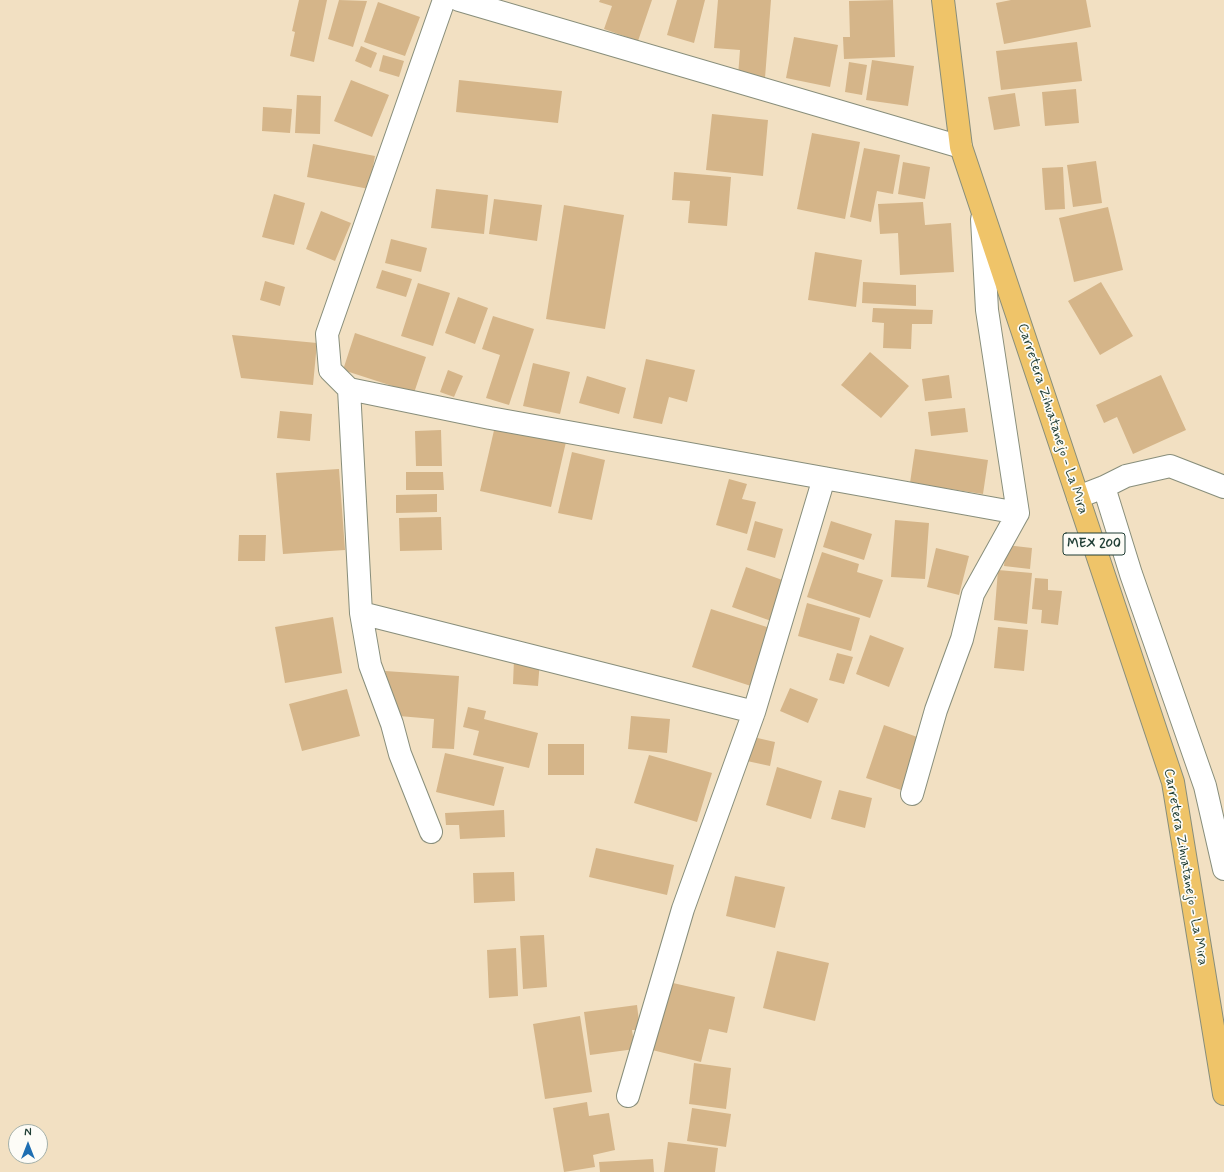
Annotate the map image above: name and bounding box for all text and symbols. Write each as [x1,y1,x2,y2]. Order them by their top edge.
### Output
street label: Carretera Zihuatanejo - La Mira [1013,321,1091,517]
road number: MEX 200 [1063,533,1125,555]
street label: Carretera Zihuatanejo - La Mira [1159,767,1211,967]
north arrow [8,1124,48,1164]
text: N [24,1126,32,1140]

